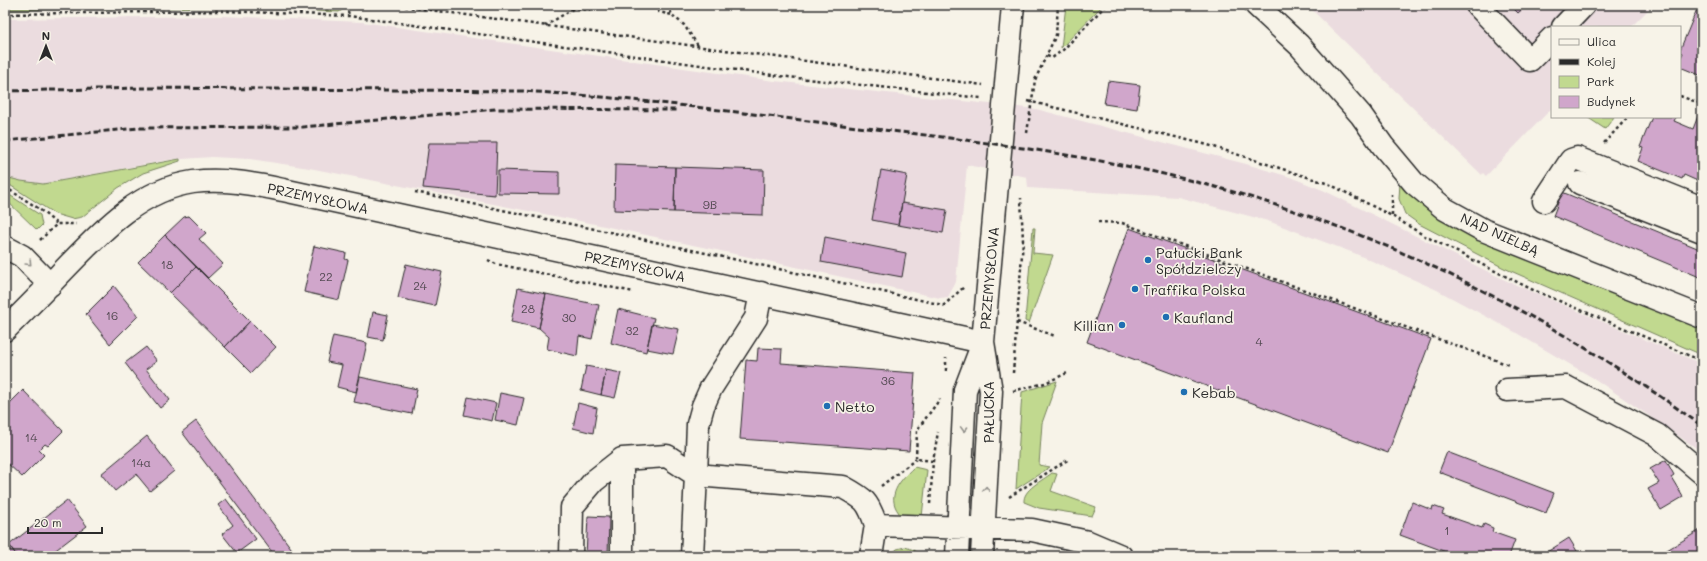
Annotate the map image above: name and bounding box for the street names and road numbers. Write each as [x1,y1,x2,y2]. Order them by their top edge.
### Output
street label: PRZEMYSŁOWA [266,178,370,218]
street label: NAD NIELBĄ [1458,208,1542,260]
street label: PRZEMYSŁOWA [975,226,1003,330]
street label: PRZEMYSŁOWA [583,246,687,286]
street label: PAŁUCKA [979,381,998,443]

